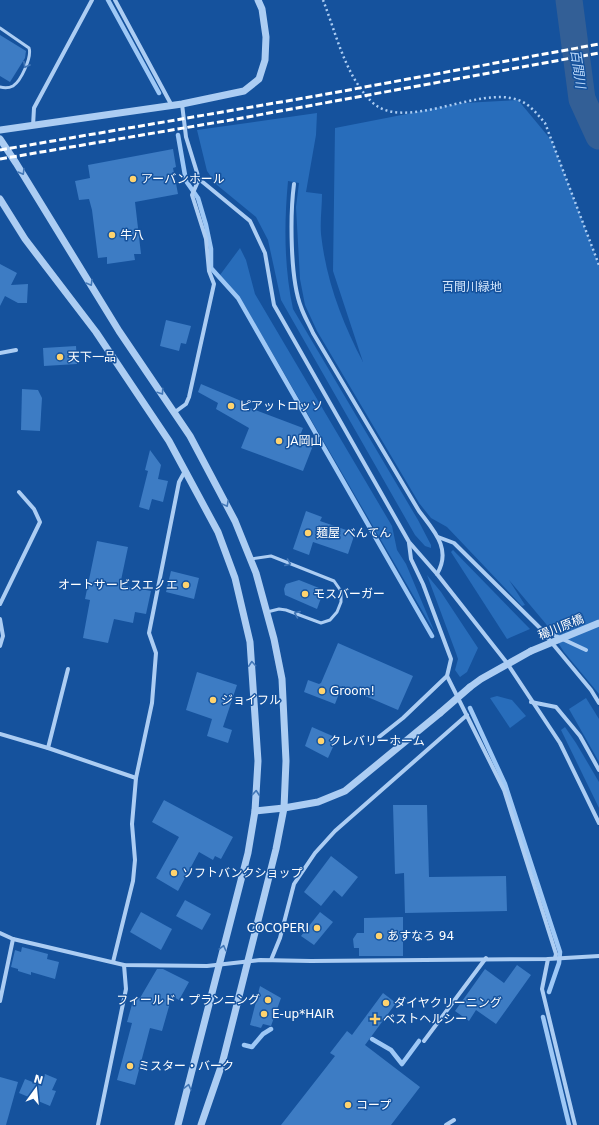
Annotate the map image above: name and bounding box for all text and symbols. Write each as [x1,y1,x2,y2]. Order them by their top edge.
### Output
water label: 百間川 [568,49,588,91]
one-way arrow [23,61,30,68]
one-way arrow [17,168,25,175]
place label: アーバンホール [141,172,225,186]
marker: アーバンホール [128,174,138,184]
place label: 牛八 [120,228,144,242]
marker: 牛八 [107,230,117,240]
one-way arrow [85,279,92,286]
park label: 百間川緑地 [442,280,502,294]
place label: 天下一品 [68,350,116,364]
marker: 天下一品 [55,352,65,362]
one-way arrow [156,387,163,394]
place label: ピアットロッソ [239,399,323,413]
marker: ピアットロッソ [226,401,236,411]
place label: JA岡山 [286,434,323,448]
marker: JA岡山 [274,436,284,446]
one-way arrow [221,500,228,507]
place label: 麺屋 べんてん [316,526,391,540]
marker: 麺屋 べんてん [303,528,313,538]
one-way arrow [285,558,292,566]
place label: オートサービスエノエ [58,578,178,592]
marker: オートサービスエノエ [181,580,191,590]
place label: モスバーガー [313,587,385,601]
marker: モスバーガー [300,589,310,599]
one-way arrow [293,611,300,619]
street label: 穝川原橋 [536,612,586,642]
one-way arrow [247,661,256,667]
place label: Groom! [330,684,375,698]
marker: Groom! [317,686,327,696]
place label: ジョイフル [221,693,281,707]
marker: ジョイフル [208,695,218,705]
place label: クレバリーホーム [329,734,425,748]
marker: クレバリーホーム [316,736,326,746]
one-way arrow [252,790,261,796]
place label: ソフトバンクショップ [182,866,303,880]
marker: ソフトバンクショップ [169,868,179,878]
place label: COCOPERI [247,921,309,935]
marker: COCOPERI [312,923,322,933]
place label: あすなろ 94 [387,929,454,943]
marker: あすなろ 94 [374,931,384,941]
one-way arrow [219,944,227,951]
place label: フィールド・プランニング [116,993,260,1007]
marker: フィールド・プランニング [263,995,273,1005]
place label: ダイヤクリーニング [394,996,502,1010]
marker: ダイヤクリーニング [381,998,391,1008]
place label: E-up*HAIR [272,1007,334,1021]
marker: E-up*HAIR [259,1009,269,1019]
place label: ベストヘルシー [383,1012,467,1026]
marker: ベストヘルシー [370,1014,380,1024]
place label: ミスター・バーク [138,1059,234,1073]
marker: ミスター・バーク [125,1061,135,1071]
north arrow [16,1069,56,1109]
text: N [32,1072,45,1087]
one-way arrow [183,1084,192,1091]
place label: コープ [356,1098,391,1112]
marker: コープ [343,1100,353,1110]

